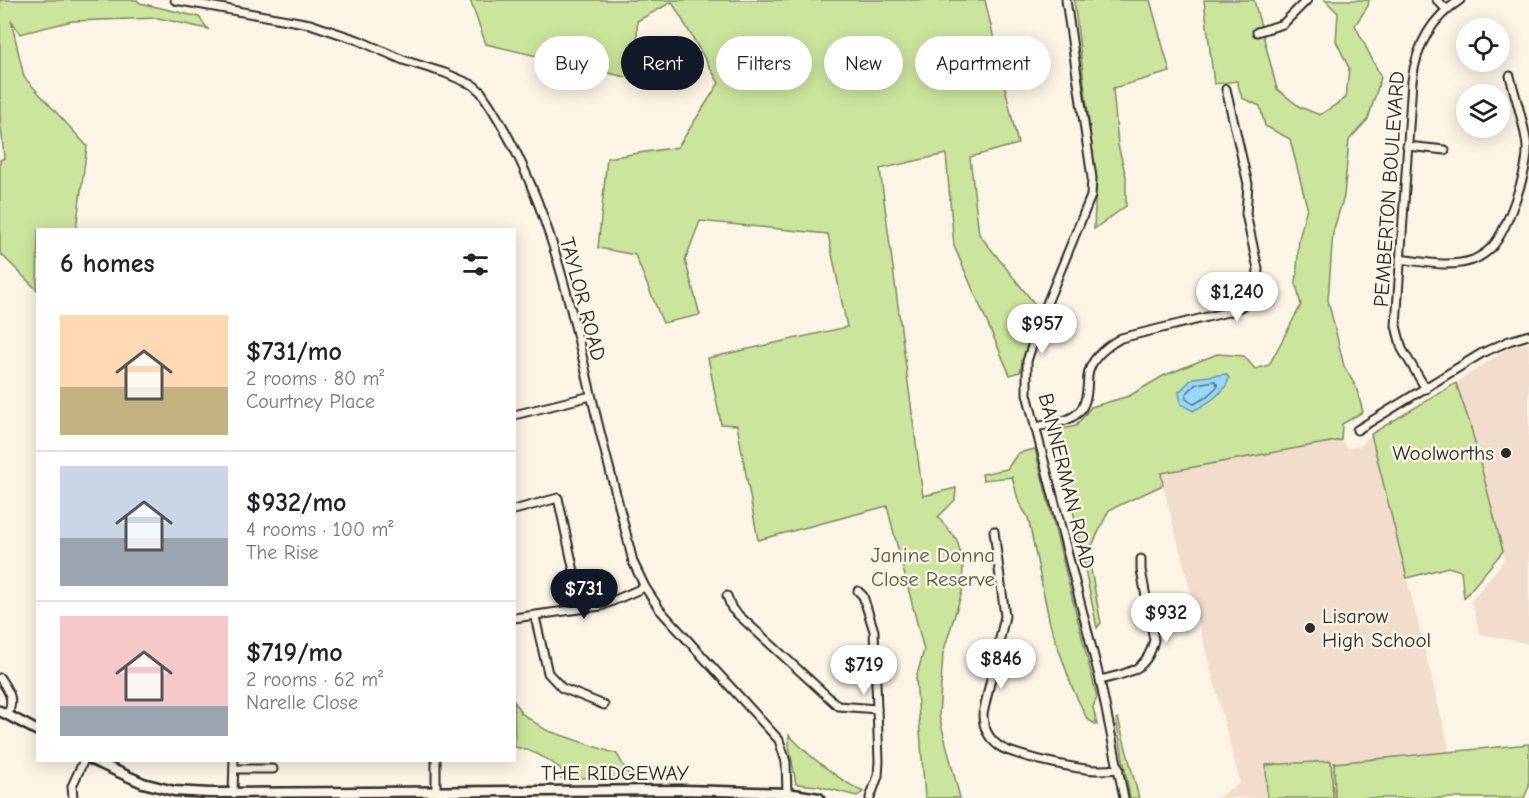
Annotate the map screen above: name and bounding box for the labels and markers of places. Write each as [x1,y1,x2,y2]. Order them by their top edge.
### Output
pin: $1,240 [1188,272,1286,323]
pin: $957 [1006,304,1078,355]
place label: Woolworths [1392,441,1494,465]
marker: Woolworths [1499,446,1513,460]
pin: $731 [548,569,620,620]
pin: $932 [1130,593,1202,644]
place label: Lisarow High School [1322,604,1431,652]
marker: Lisarow High School [1303,621,1317,635]
pin: $846 [965,639,1037,690]
pin: $719 [828,645,900,696]

